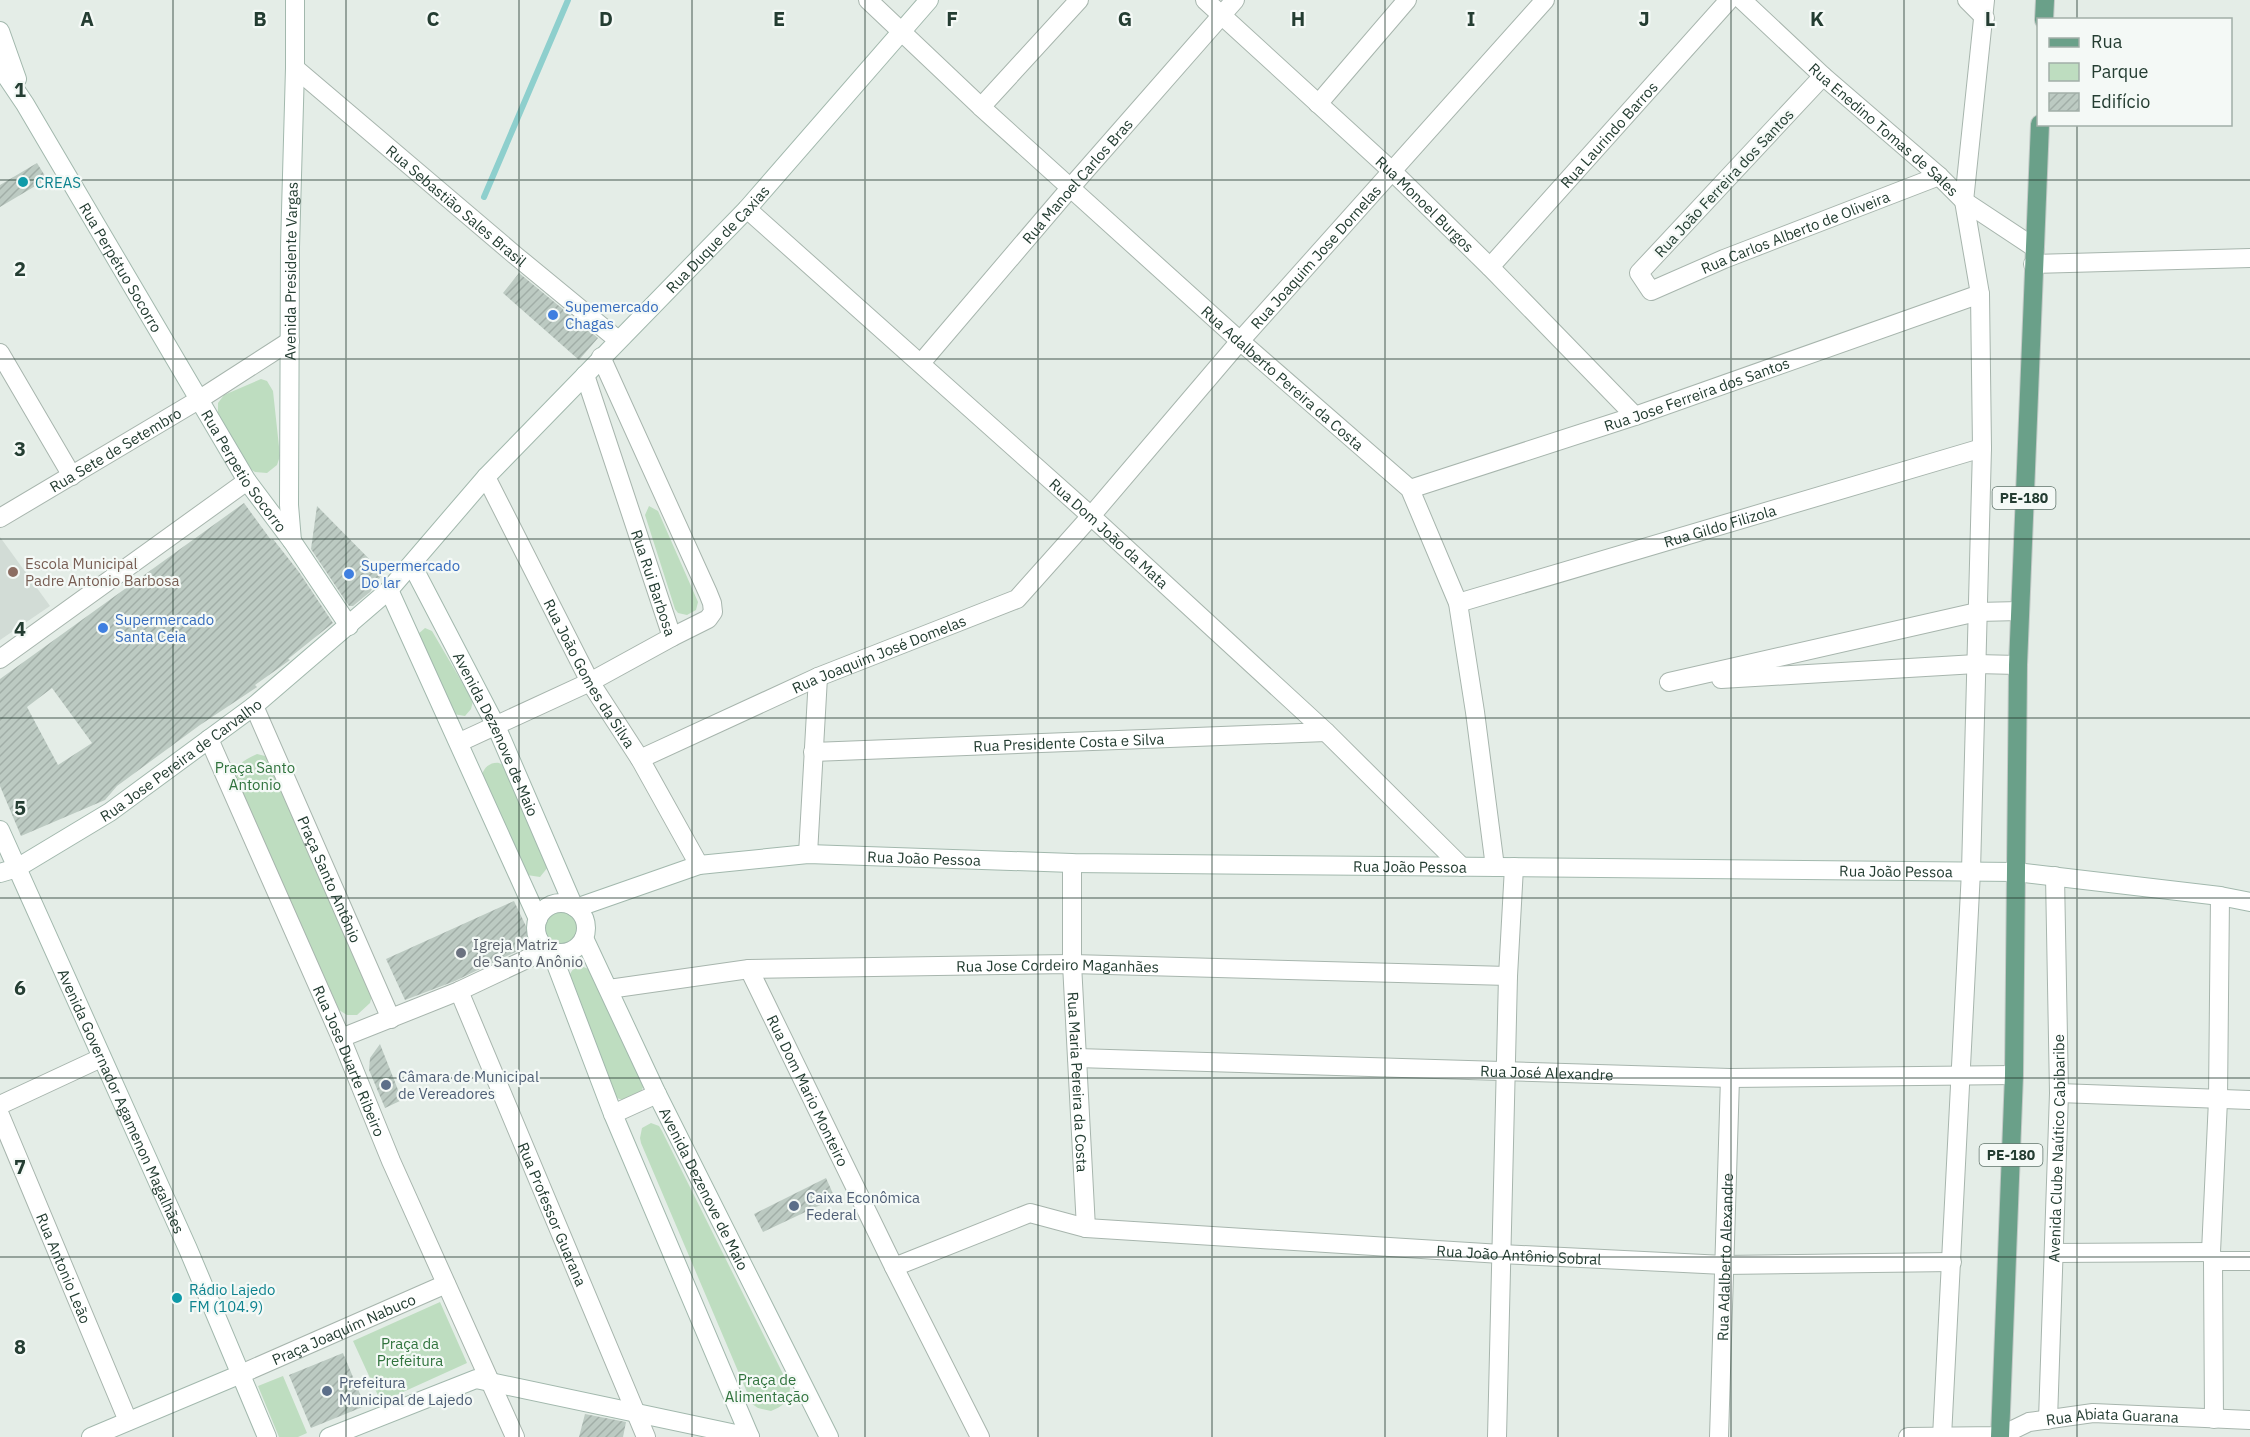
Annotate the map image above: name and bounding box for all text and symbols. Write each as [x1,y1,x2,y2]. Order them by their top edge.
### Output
text: A [80,5,94,32]
text: B [253,5,267,32]
text: C [426,5,440,32]
text: D [599,5,613,32]
text: E [773,5,785,32]
text: F [946,5,958,32]
text: G [1118,5,1132,32]
text: H [1291,5,1305,32]
text: I [1467,5,1475,32]
text: J [1638,5,1650,32]
text: K [1810,5,1824,32]
text: L [1985,5,1995,32]
legend [2037,18,2232,126]
text: Rua [2091,30,2123,53]
street label: Rua Enedino Tomas de Sales [1805,58,1963,200]
text: Parque [2091,60,2149,83]
text: 1 [14,76,26,103]
street label: Rua Laurindo Barros [1556,77,1661,192]
text: Edifício [2091,90,2150,113]
street label: Rua João Ferreira dos Santos [1650,105,1798,261]
street label: Rua Manoel Carlos Bras [1018,114,1137,247]
street label: Rua Sebastião Sales Brasil [383,140,530,270]
street label: Rua Monoel Burgos [1372,152,1478,256]
place label: CREAS [35,173,81,192]
marker: CREAS [16,175,30,189]
street label: Rua Duque de Caxias [661,181,773,297]
street label: Rua Joaquim Jose Dornelas [1246,181,1385,333]
street label: Avenida Presidente Vargas [280,182,301,361]
street label: Rua Carlos Alberto de Oliveira [1698,187,1892,278]
street label: Rua Perpétuo Socorro [76,199,167,335]
text: 2 [14,255,26,282]
place label: Supemercado Chagas [565,297,659,333]
street label: Rua Adalberto Pereira da Costa [1198,301,1368,454]
marker: Supemercado Chagas [546,308,560,322]
street label: Rua Jose Ferreira dos Santos [1601,353,1792,435]
street label: Rua Sete de Setembro [46,403,185,496]
street label: Rua Perpetio Socorro [197,406,291,536]
text: 3 [14,435,26,462]
street label: Rua Dom João da Mata [1046,474,1173,592]
road number: PE-180 [1992,487,2056,509]
street label: Rua Gildo Filizola [1661,500,1778,551]
street label: Rua Rui Barbosa [628,527,681,638]
place label: Escola Municipal Padre Antonio Barbosa [25,554,180,590]
place label: Supermercado Do lar [361,556,460,592]
marker: Escola Municipal Padre Antonio Barbosa [6,565,20,579]
marker: Supermercado Do lar [342,567,356,581]
street label: Rua João Gomes da Silva [540,595,640,751]
place label: Supermercado Santa Ceia [115,610,214,646]
street label: Rua Joaquim José Domelas [789,611,969,697]
text: 4 [14,615,26,642]
marker: Supermercado Santa Ceia [96,621,110,635]
street label: Avenida Dezenove de Maio [449,649,543,819]
street label: Rua Jose Pereira de Carvalho [96,694,266,825]
street label: Rua Presidente Costa e Silva [973,729,1165,755]
park label: Praça Santo Antonio [215,758,295,794]
text: 5 [14,794,26,821]
street label: Praça Santo Antônio [294,813,366,945]
street label: Rua João Pessoa [867,847,981,869]
street label: Rua João Pessoa [1353,856,1467,876]
street label: Rua João Pessoa [1839,861,1953,881]
place label: Igreja Matriz de Santo Anônio [473,935,583,971]
marker: Igreja Matriz de Santo Anônio [454,946,468,960]
street label: Rua Jose Cordeiro Maganhães [956,954,1159,976]
street label: Avenida Governador Agamenon Magalhães [54,966,189,1236]
text: 6 [14,974,26,1001]
street label: Rua Jose Duarte Ribeiro [309,982,389,1139]
street label: Rua Maria Pereira da Costa [1064,991,1093,1173]
street label: Rua Dom Mario Monteiro [763,1011,853,1169]
street label: Avenida Clube Naútico Cabibaribe [2044,1034,2069,1263]
street label: Rua José Alexandre [1480,1061,1614,1084]
place label: Câmara de Municipal de Vereadores [398,1067,539,1103]
marker: Câmara de Municipal de Vereadores [379,1078,393,1092]
street label: Avenida Dezenove de Maio [656,1104,753,1273]
street label: Rua Professor Guarana [514,1139,591,1289]
road number: PE-180 [1980,1144,2042,1166]
text: 7 [14,1153,26,1180]
street label: Rua Adalberto Alexandre [1712,1173,1737,1341]
place label: Caixa Econômica Federal [806,1188,920,1224]
marker: Caixa Econômica Federal [787,1199,801,1213]
street label: Rua Antonio Leão [33,1210,96,1326]
street label: Rua João Antônio Sobral [1436,1240,1602,1268]
place label: Rádio Lajedo FM (104.9) [189,1280,275,1316]
street label: Praça Joaquim Nabuco [269,1289,418,1369]
marker: Rádio Lajedo FM (104.9) [170,1291,184,1305]
text: 8 [14,1333,26,1360]
park label: Praça da Prefeitura [377,1334,443,1370]
park label: Praça de Alimentação [725,1370,809,1406]
place label: Prefeitura Municipal de Lajedo [339,1373,473,1409]
marker: Prefeitura Municipal de Lajedo [320,1384,334,1398]
street label: Rua Abiata Guarana [2044,1404,2179,1429]

